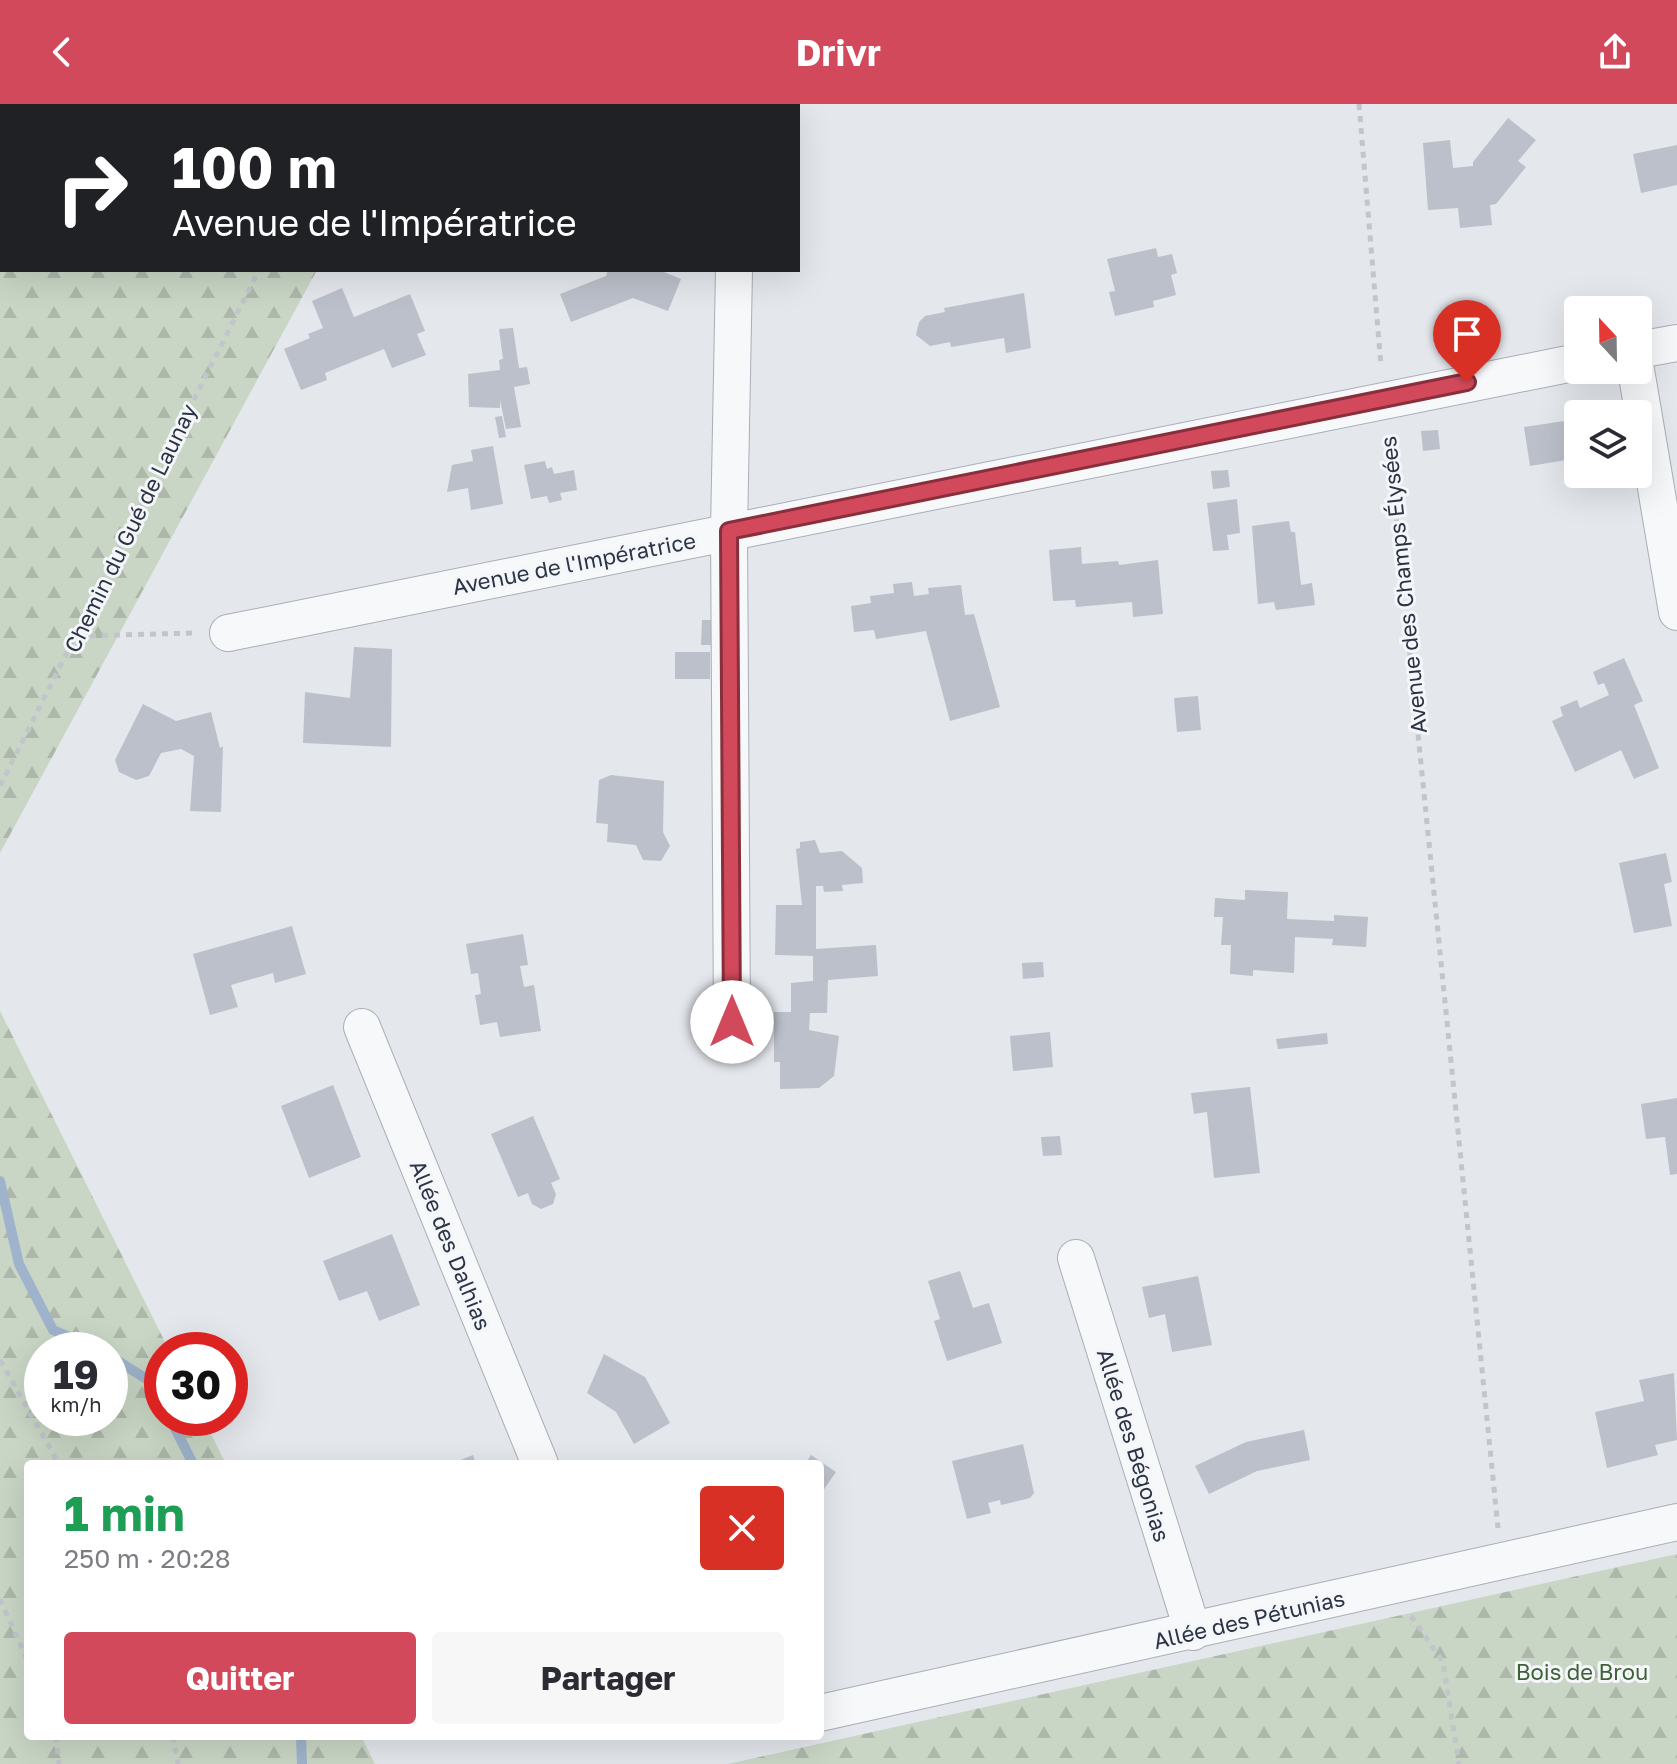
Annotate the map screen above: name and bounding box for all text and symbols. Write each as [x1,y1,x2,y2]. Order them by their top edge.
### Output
icon: back [40,30,84,74]
icon: share [1593,30,1637,74]
text: Drivr [796,31,881,74]
text: 100 m [172,133,337,200]
icon: right [40,136,144,240]
text: Avenue de l'Impératrice [172,201,577,244]
north arrow [1564,296,1652,384]
map controls [1564,296,1652,488]
pin [1433,300,1501,382]
icon: arrive [1445,312,1489,356]
street label: Chemin du Gué de Launay [58,399,202,657]
button: layers [1564,400,1652,488]
street label: Avenue des Champs Élysées [1374,435,1432,735]
street label: Avenue de l'Impératrice [450,526,698,600]
position arrow [690,980,774,1064]
street label: Allée des Dalhias [405,1156,497,1334]
speed limit sign: 30 [144,1332,248,1436]
street label: Allée des Bégonias [1092,1345,1176,1545]
text: 19 [53,1350,99,1398]
text: km/h [51,1392,101,1416]
text: 1 min [64,1484,185,1542]
button: close [700,1486,784,1570]
text: 250 m · 20:28 [64,1543,231,1574]
street label: Allée des Pétunias [1151,1584,1347,1654]
button: Quitter [64,1632,416,1724]
button: Partager [432,1632,784,1724]
park label: Bois de Brou [1516,1658,1648,1685]

